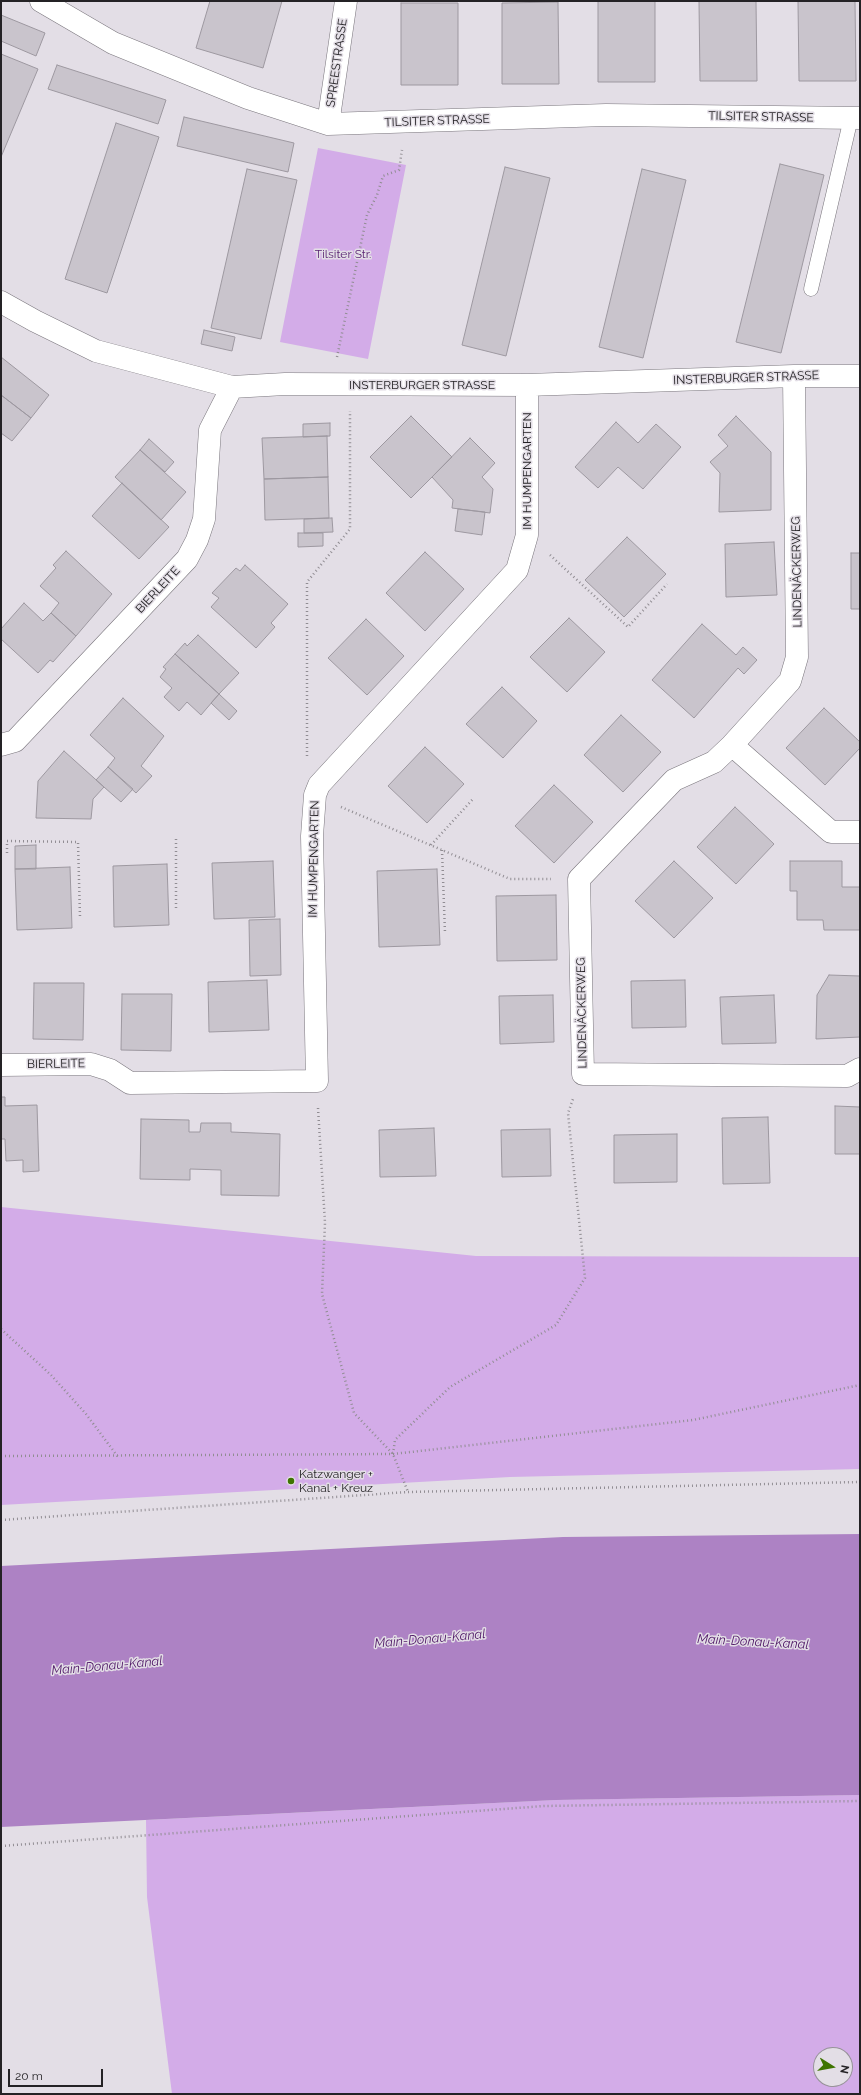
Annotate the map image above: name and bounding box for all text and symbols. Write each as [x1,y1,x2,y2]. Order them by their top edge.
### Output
street label: SPREESTRASSE [324,18,350,108]
street label: TILSITER STRASSE [708,109,814,125]
street label: TILSITER STRASSE [384,112,490,130]
park label: Tilsiter Str. [315,247,371,261]
street label: INSTERBURGER STRASSE [673,368,819,388]
street label: INSTERBURGER STRASSE [349,378,495,392]
street label: IM HUMPENGARTEN [520,412,534,530]
street label: LINDENÄCKERWEG [789,516,805,628]
street label: BIERLEITE [133,564,183,616]
street label: IM HUMPENGARTEN [306,800,322,918]
street label: LINDENÄCKERWEG [574,957,590,1069]
street label: BIERLEITE [27,1056,85,1072]
place label: Katzwanger + Kanal + Kreuz [299,1467,373,1495]
marker: Katzwanger + Kanal + Kreuz [286,1476,296,1486]
water label: Main-Donau-Kanal [374,1626,486,1652]
water label: Main-Donau-Kanal [697,1631,809,1653]
water label: Main-Donau-Kanal [51,1653,163,1679]
north arrow [813,2047,853,2087]
scale bar [10,2061,105,2087]
text: N [837,2064,851,2075]
text: 20 m [15,2069,43,2083]

